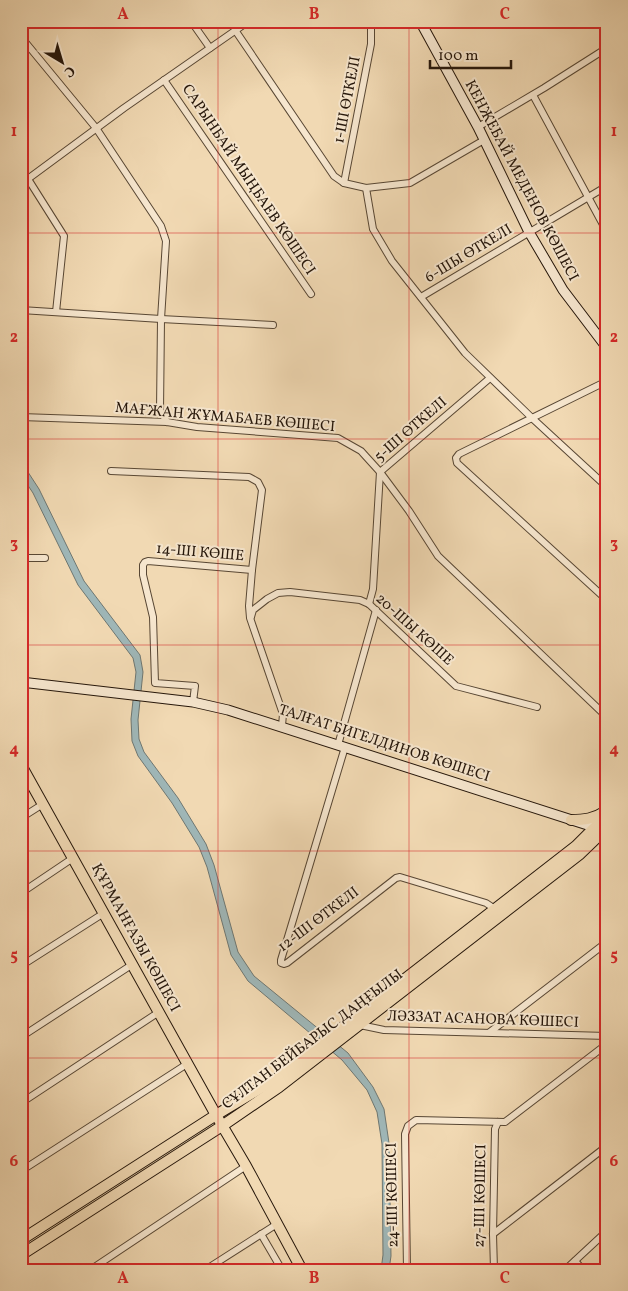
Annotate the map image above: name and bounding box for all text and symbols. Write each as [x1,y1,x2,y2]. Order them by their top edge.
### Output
text: A [117,4,129,26]
text: B [309,4,320,26]
text: C [500,4,510,26]
north arrow [38,38,88,88]
scale bar [430,38,512,70]
text: 100 m [438,46,478,67]
street label: 1-ШІ ӨТКЕЛІ [329,55,367,145]
text: С [60,61,78,81]
street label: КЕНЖЕБАЙ МЕДЕНОВ КӨШЕСІ [459,77,583,285]
street label: САРЫНБАЙ МЫҢБАЕВ КӨШЕСІ [176,80,320,280]
text: 1 [11,121,17,143]
text: 1 [611,121,617,143]
street label: 6-ШЫ ӨТКЕЛІ [421,220,517,288]
text: 2 [10,327,18,349]
text: 2 [610,327,618,349]
street label: 5-ШІ ӨТКЕЛІ [370,392,452,468]
street label: МАҒЖАН ЖҰМАБАЕВ КӨШЕСІ [114,398,336,438]
text: 3 [10,533,18,555]
text: 3 [610,533,618,555]
street label: 14-ШІ КӨШЕ [155,539,245,567]
street label: 20-ШЫ КӨШЕ [370,589,458,671]
street label: ТАЛҒАТ БИГЕЛДИНОВ КӨШЕСІ [276,700,492,788]
text: 4 [9,739,19,761]
text: 4 [609,739,619,761]
street label: ҚҰРМАНҒАЗЫ КӨШЕСІ [85,860,185,1016]
street label: 12-ШІ ӨТКЕЛІ [274,882,364,958]
text: 5 [10,945,18,967]
text: 5 [610,945,618,967]
street label: СҰЛТАН БЕЙБАРЫС ДАҢҒЫЛЫ [218,965,408,1115]
street label: ЛӘЗЗАТ АСАНОВА КӨШЕСІ [387,1006,579,1034]
street label: 24-ШІ КӨШЕСІ [382,1142,404,1248]
street label: 27-ШІ КӨШЕСІ [470,1144,492,1248]
text: 6 [10,1151,19,1173]
text: 6 [610,1151,619,1173]
text: A [117,1268,129,1290]
text: B [309,1268,320,1290]
text: C [500,1268,510,1290]

